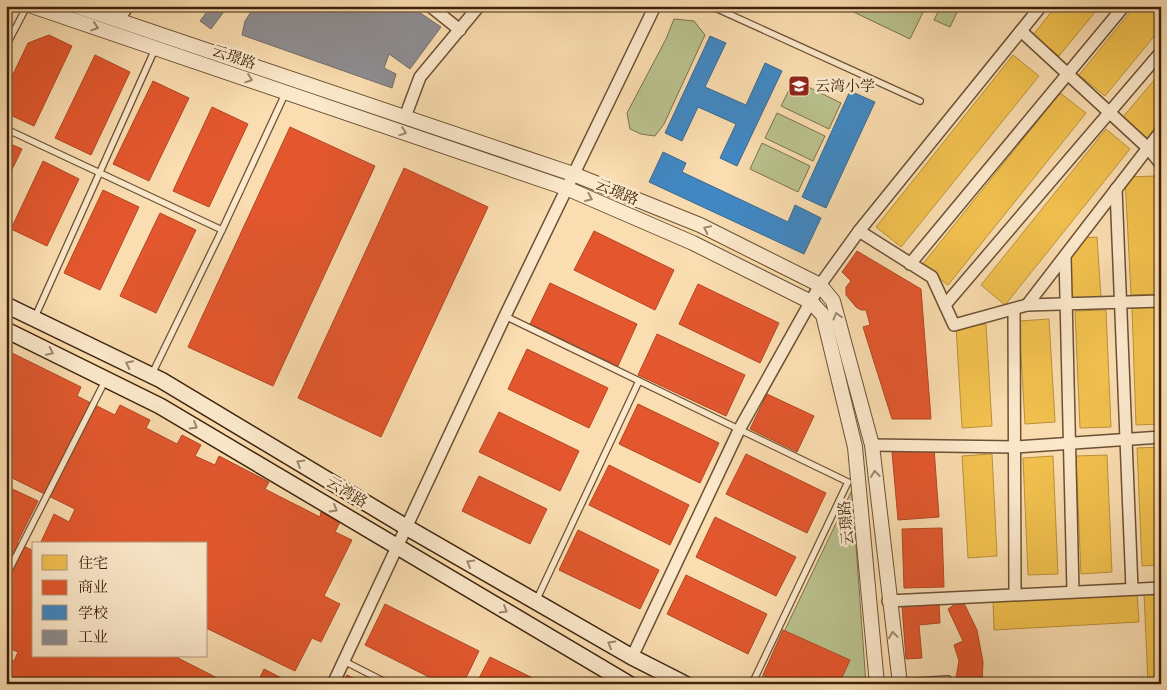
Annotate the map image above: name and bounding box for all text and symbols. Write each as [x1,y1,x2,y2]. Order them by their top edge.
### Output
one-way arrow [90,21,99,31]
street label: 云璟路 [209,40,259,74]
one-way arrow [244,73,253,83]
school or university icon: 云湾小学 [787,74,811,98]
place label: 云湾小学 [815,76,875,96]
one-way arrow [398,126,406,136]
street label: 云璟路 [592,174,642,210]
one-way arrow [584,191,593,202]
one-way arrow [703,225,712,235]
one-way arrow [833,313,843,321]
one-way arrow [45,346,54,356]
one-way arrow [125,360,134,370]
one-way arrow [189,420,198,430]
one-way arrow [296,460,305,470]
one-way arrow [870,470,881,478]
street label: 云湾路 [323,472,371,512]
street label: 云璟路 [834,500,858,546]
one-way arrow [328,503,337,513]
legend [32,542,208,658]
text: 住宅 [78,553,108,573]
one-way arrow [466,560,475,570]
text: 商业 [78,577,108,597]
text: 学校 [78,603,108,623]
one-way arrow [498,604,507,614]
text: 工业 [78,627,108,647]
one-way arrow [889,631,899,640]
one-way arrow [607,641,616,651]

